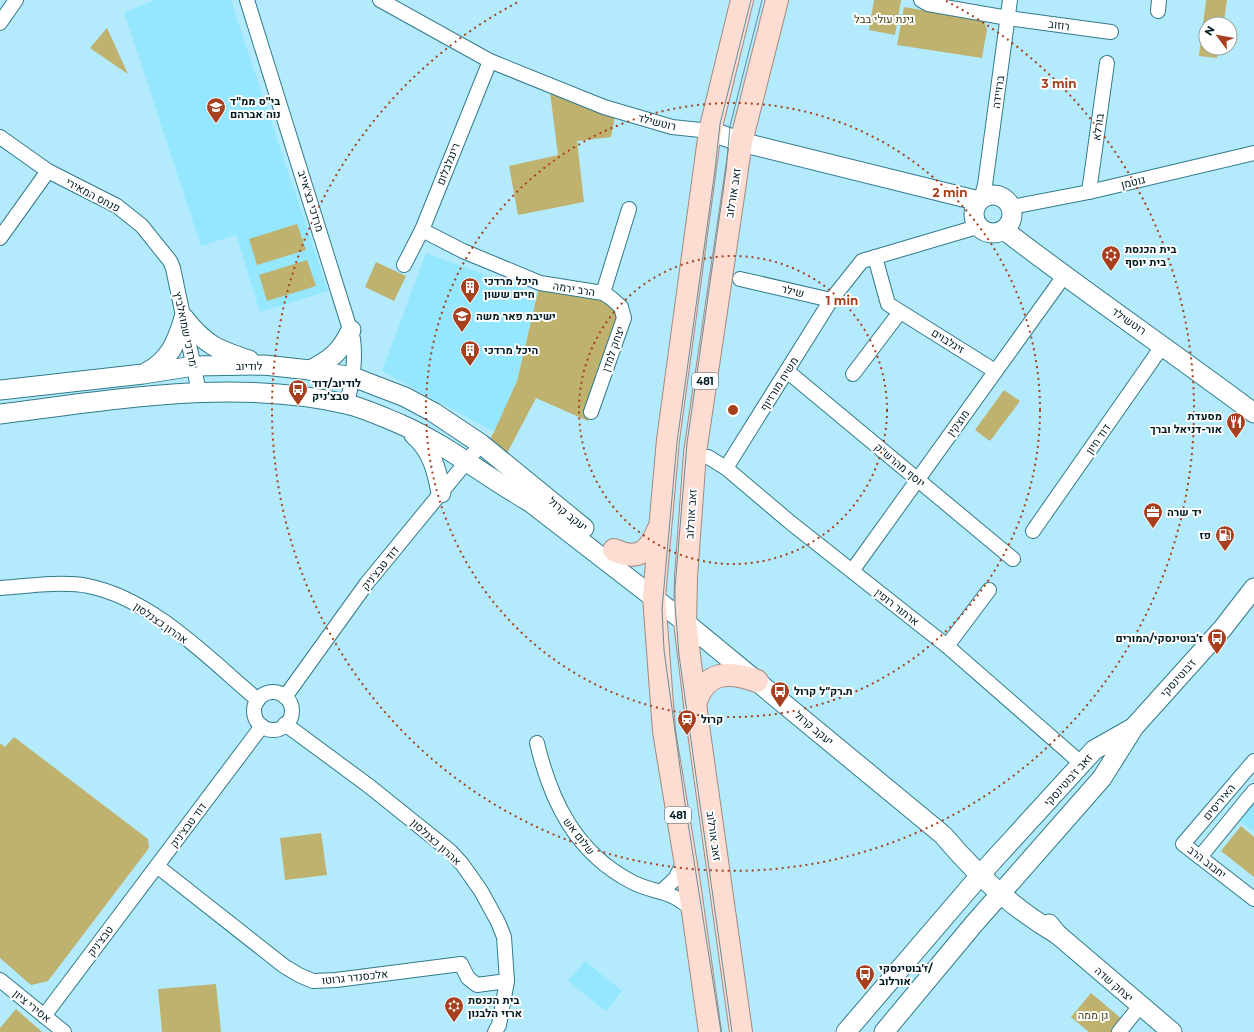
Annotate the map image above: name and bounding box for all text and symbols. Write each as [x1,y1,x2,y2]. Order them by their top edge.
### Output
park label: גינת עולי בבל [854,12,914,26]
north arrow [1198,16,1238,56]
street label: רוזוב [1047,17,1071,33]
text: N [1201,23,1218,38]
street label: ברויידה [989,74,1007,109]
text: 3 min [1041,76,1077,91]
place label: בי"ס ממ"ד נוה אברהם [230,94,281,121]
school or university icon: בי"ס ממ"ד נוה אברהם [205,96,227,124]
street label: רוטשילד [636,111,678,133]
street label: בורלא [1089,112,1107,141]
street label: רינגלבלום [433,141,463,187]
street label: זאב אורלוב [722,167,744,219]
street label: מרדכי בצ'אייב [295,168,327,234]
street label: גוטמן [1120,172,1146,192]
street label: פנחס המאירי [63,175,123,215]
text: 2 min [933,185,967,200]
place label: בית הכנסת בית יוסף [1125,242,1176,269]
synagogue icon: בית הכנסת בית יוסף [1100,244,1122,272]
place label: היכל מרדכי חיים ששון [484,274,539,301]
building icon: היכל מרדכי חיים ששון [459,276,481,304]
street label: הרב ירמה [552,279,596,299]
street label: שילר [780,282,806,300]
street label: מרדכי שמואלביץ' [171,290,201,370]
text: 1 min [826,293,858,308]
street label: רוטשילד [1109,304,1149,338]
school or university icon: ישיבת פאר משה [451,305,473,333]
place label: ישיבת פאר משה [476,309,556,323]
street label: יצחק למדן [599,324,627,374]
street label: זיגלבוים [929,325,967,357]
building icon: היכל מרדכי [459,339,481,367]
place label: היכל מרדכי [484,343,539,357]
street label: משיח מורזיוף [757,354,801,414]
street label: לודיוב [236,359,263,373]
road number: 481 [692,373,718,389]
place label: לודיוב/דוד טבצ׳ניק [312,376,361,403]
bus stop icon: לודיוב/דוד טבצ׳ניק [287,378,309,406]
centre of rings [726,403,740,417]
street label: מוצקין [944,407,972,439]
place label: מסעדת אור-דניאל וברך [1150,409,1222,436]
restaurant icon: מסעדת אור-דניאל וברך [1225,411,1247,439]
street label: דוד חיון [1083,421,1114,457]
street label: יוסף מהרש"ק [872,440,928,490]
street label: זאב אורלוב [682,488,700,539]
street label: יעקב קרול [546,494,590,534]
office icon: יד שרה [1142,501,1164,529]
place label: יד שרה [1167,505,1202,519]
fuel station icon: פז [1214,524,1236,552]
place label: פז [1200,528,1211,542]
street label: דוד טבצ'ניק [358,543,402,593]
street label: ארתור רופין [872,585,922,629]
street label: אהרון כצנלסון [131,599,191,647]
bus stop icon: ז׳בוטינסקי/המורים [1206,627,1228,655]
place label: ז׳בוטינסקי/המורים [1115,631,1203,645]
street label: ז'בוטינסקי [1157,656,1199,700]
bus stop icon: ת.רק״ל קרול [769,680,791,708]
place label: ת.רק״ל קרול [794,684,853,698]
station icon: קרול [676,708,698,736]
street label: יעקב קרול [792,708,836,748]
place label: קרול [701,712,723,726]
street label: זאב ז'בוטינסקי [1041,751,1095,809]
street label: האיריסים [1200,781,1238,823]
street label: דוד טבצ'ניק [167,800,210,850]
road number: 481 [665,807,691,823]
street label: זאב אורלוב [704,810,724,862]
street label: שלום אש [560,815,598,857]
street label: אהרון כצנלסון [408,816,464,868]
street label: יחבוב הרב [1185,843,1229,881]
street label: טבצ'ניק [84,923,116,959]
place label: ז׳בוטינסקי/ אורלוב [879,961,933,988]
bus stop icon: ז׳בוטינסקי/ אורלוב [854,963,876,991]
street label: יצחק שדה [1092,963,1136,1005]
street label: אלכסנדר גרוטו [321,967,389,987]
street label: אסירי ציון [10,986,54,1026]
place label: בית הכנסת ארזי הלבנון [468,993,522,1020]
synagogue icon: בית הכנסת ארזי הלבנון [443,995,465,1023]
park label: גן ממה [1078,1008,1108,1022]

